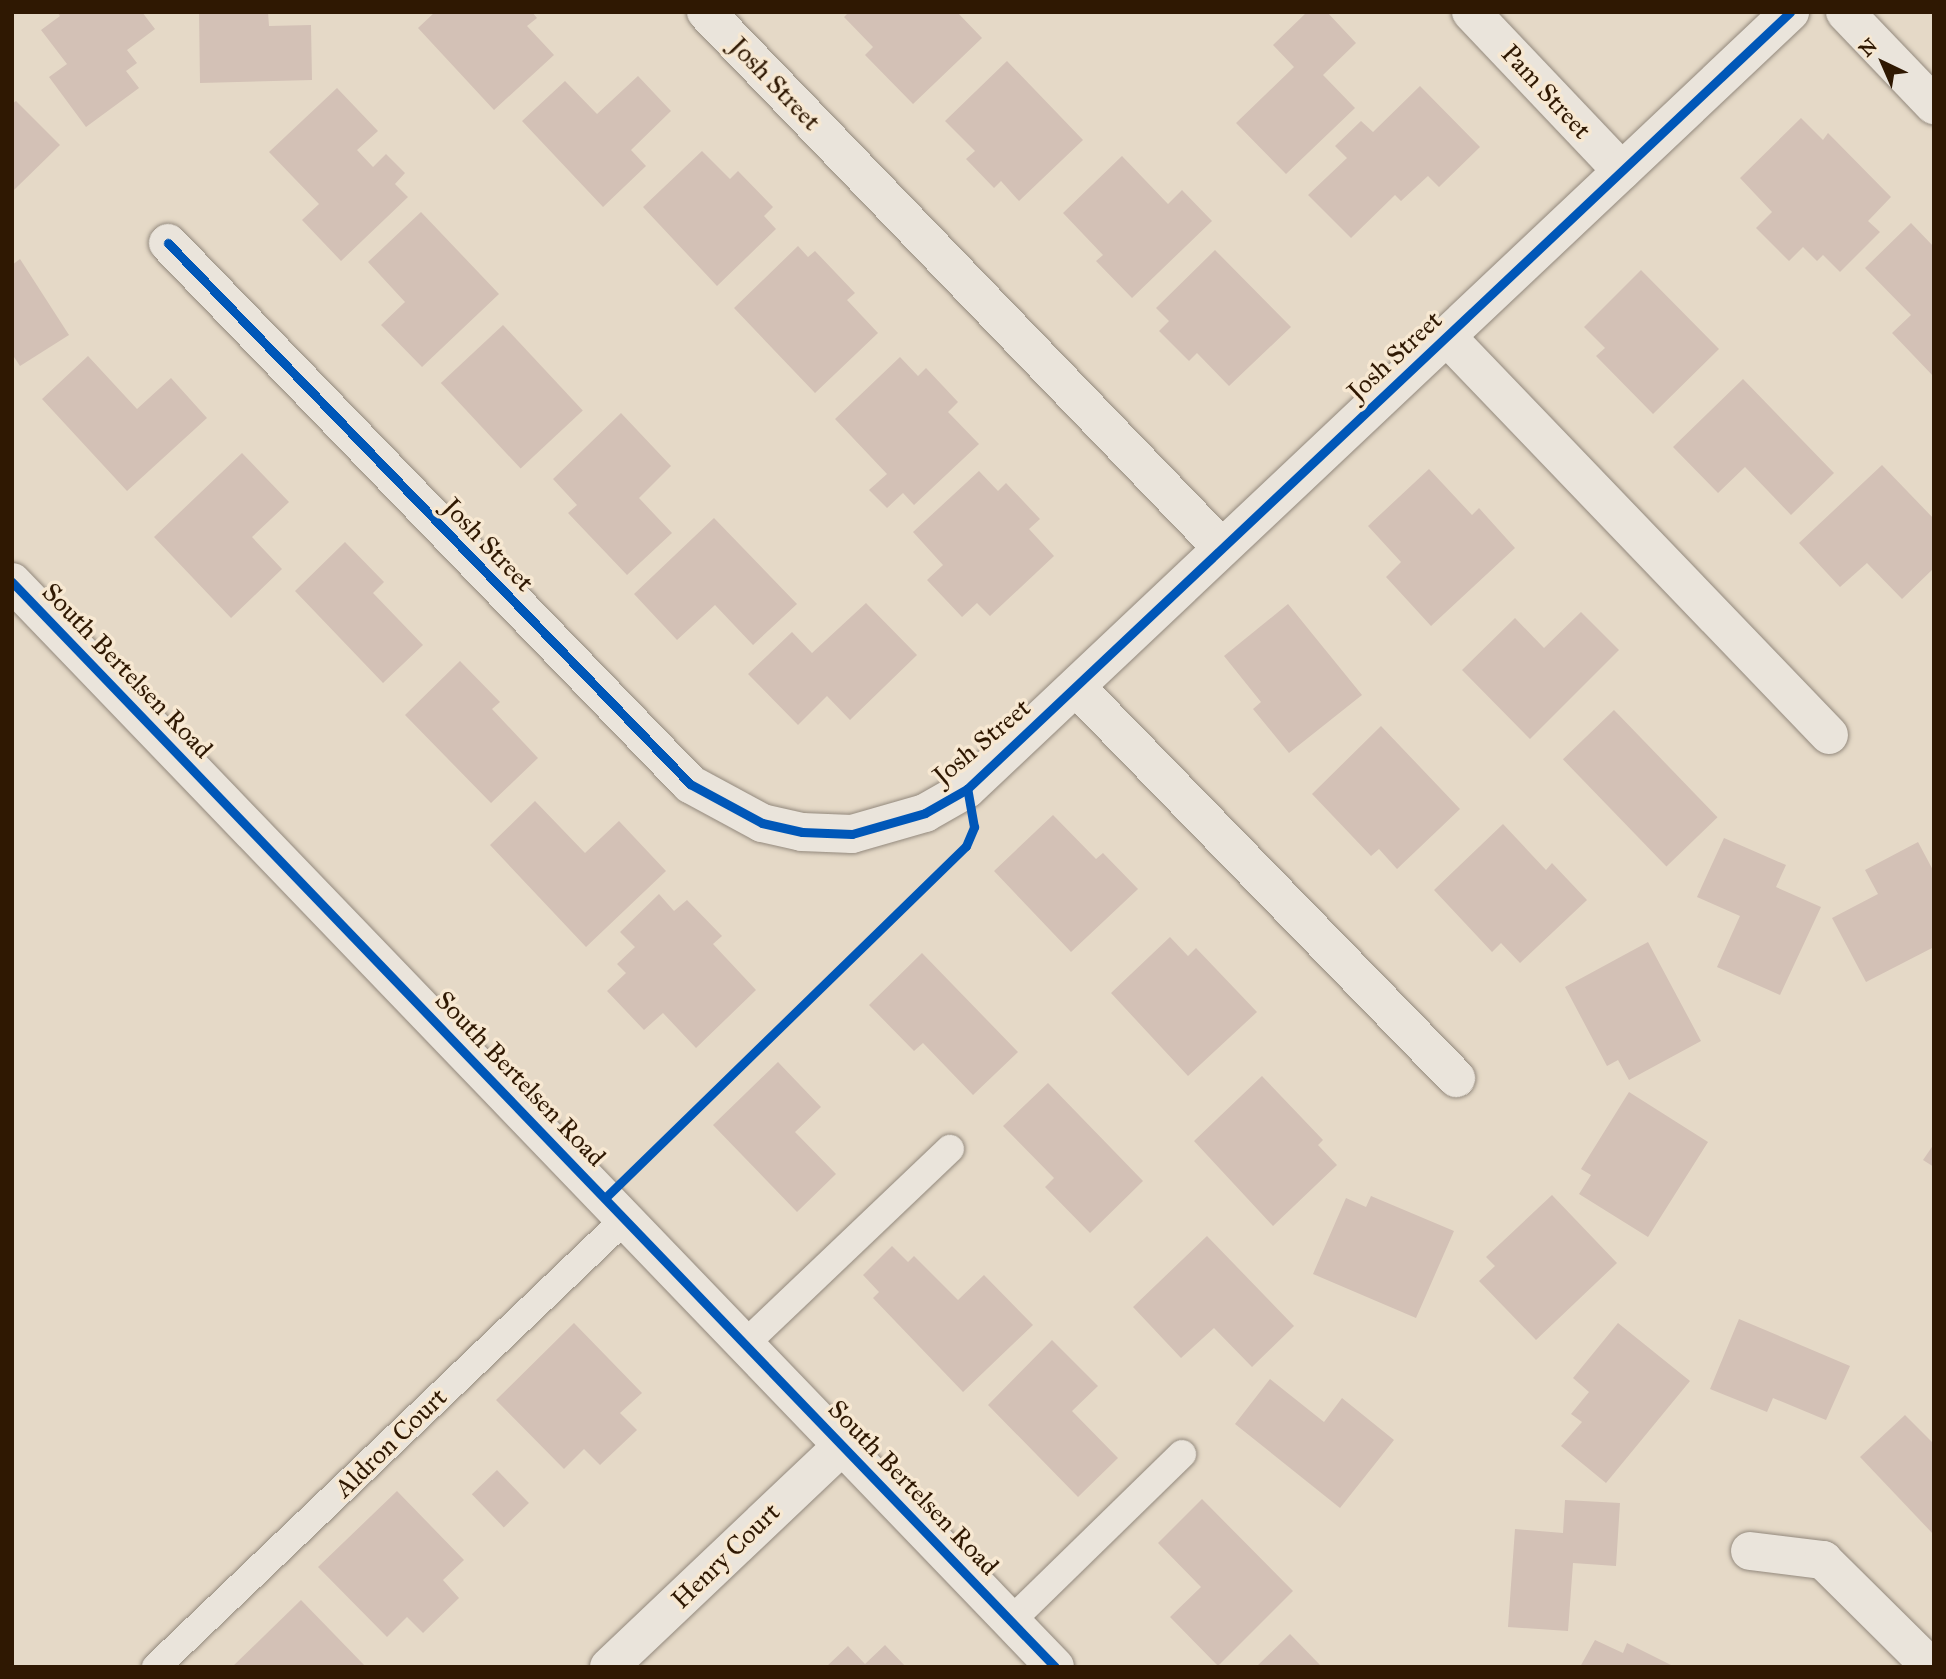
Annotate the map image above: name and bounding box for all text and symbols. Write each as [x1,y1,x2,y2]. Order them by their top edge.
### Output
north arrow [1848,28,1918,98]
street label: Josh Street [723,31,827,137]
text: N [1854,34,1882,61]
street label: Pam Street [1495,38,1597,146]
street label: Josh Street [1341,305,1449,407]
street label: Josh Street [436,492,540,598]
street label: South Bertelsen Road [35,577,219,765]
street label: Josh Street [927,692,1037,792]
street label: South Bertelsen Road [428,985,612,1173]
street label: Aldron Court [328,1382,454,1504]
street label: South Bertelsen Road [821,1394,1005,1582]
street label: Henry Court [665,1497,787,1615]

